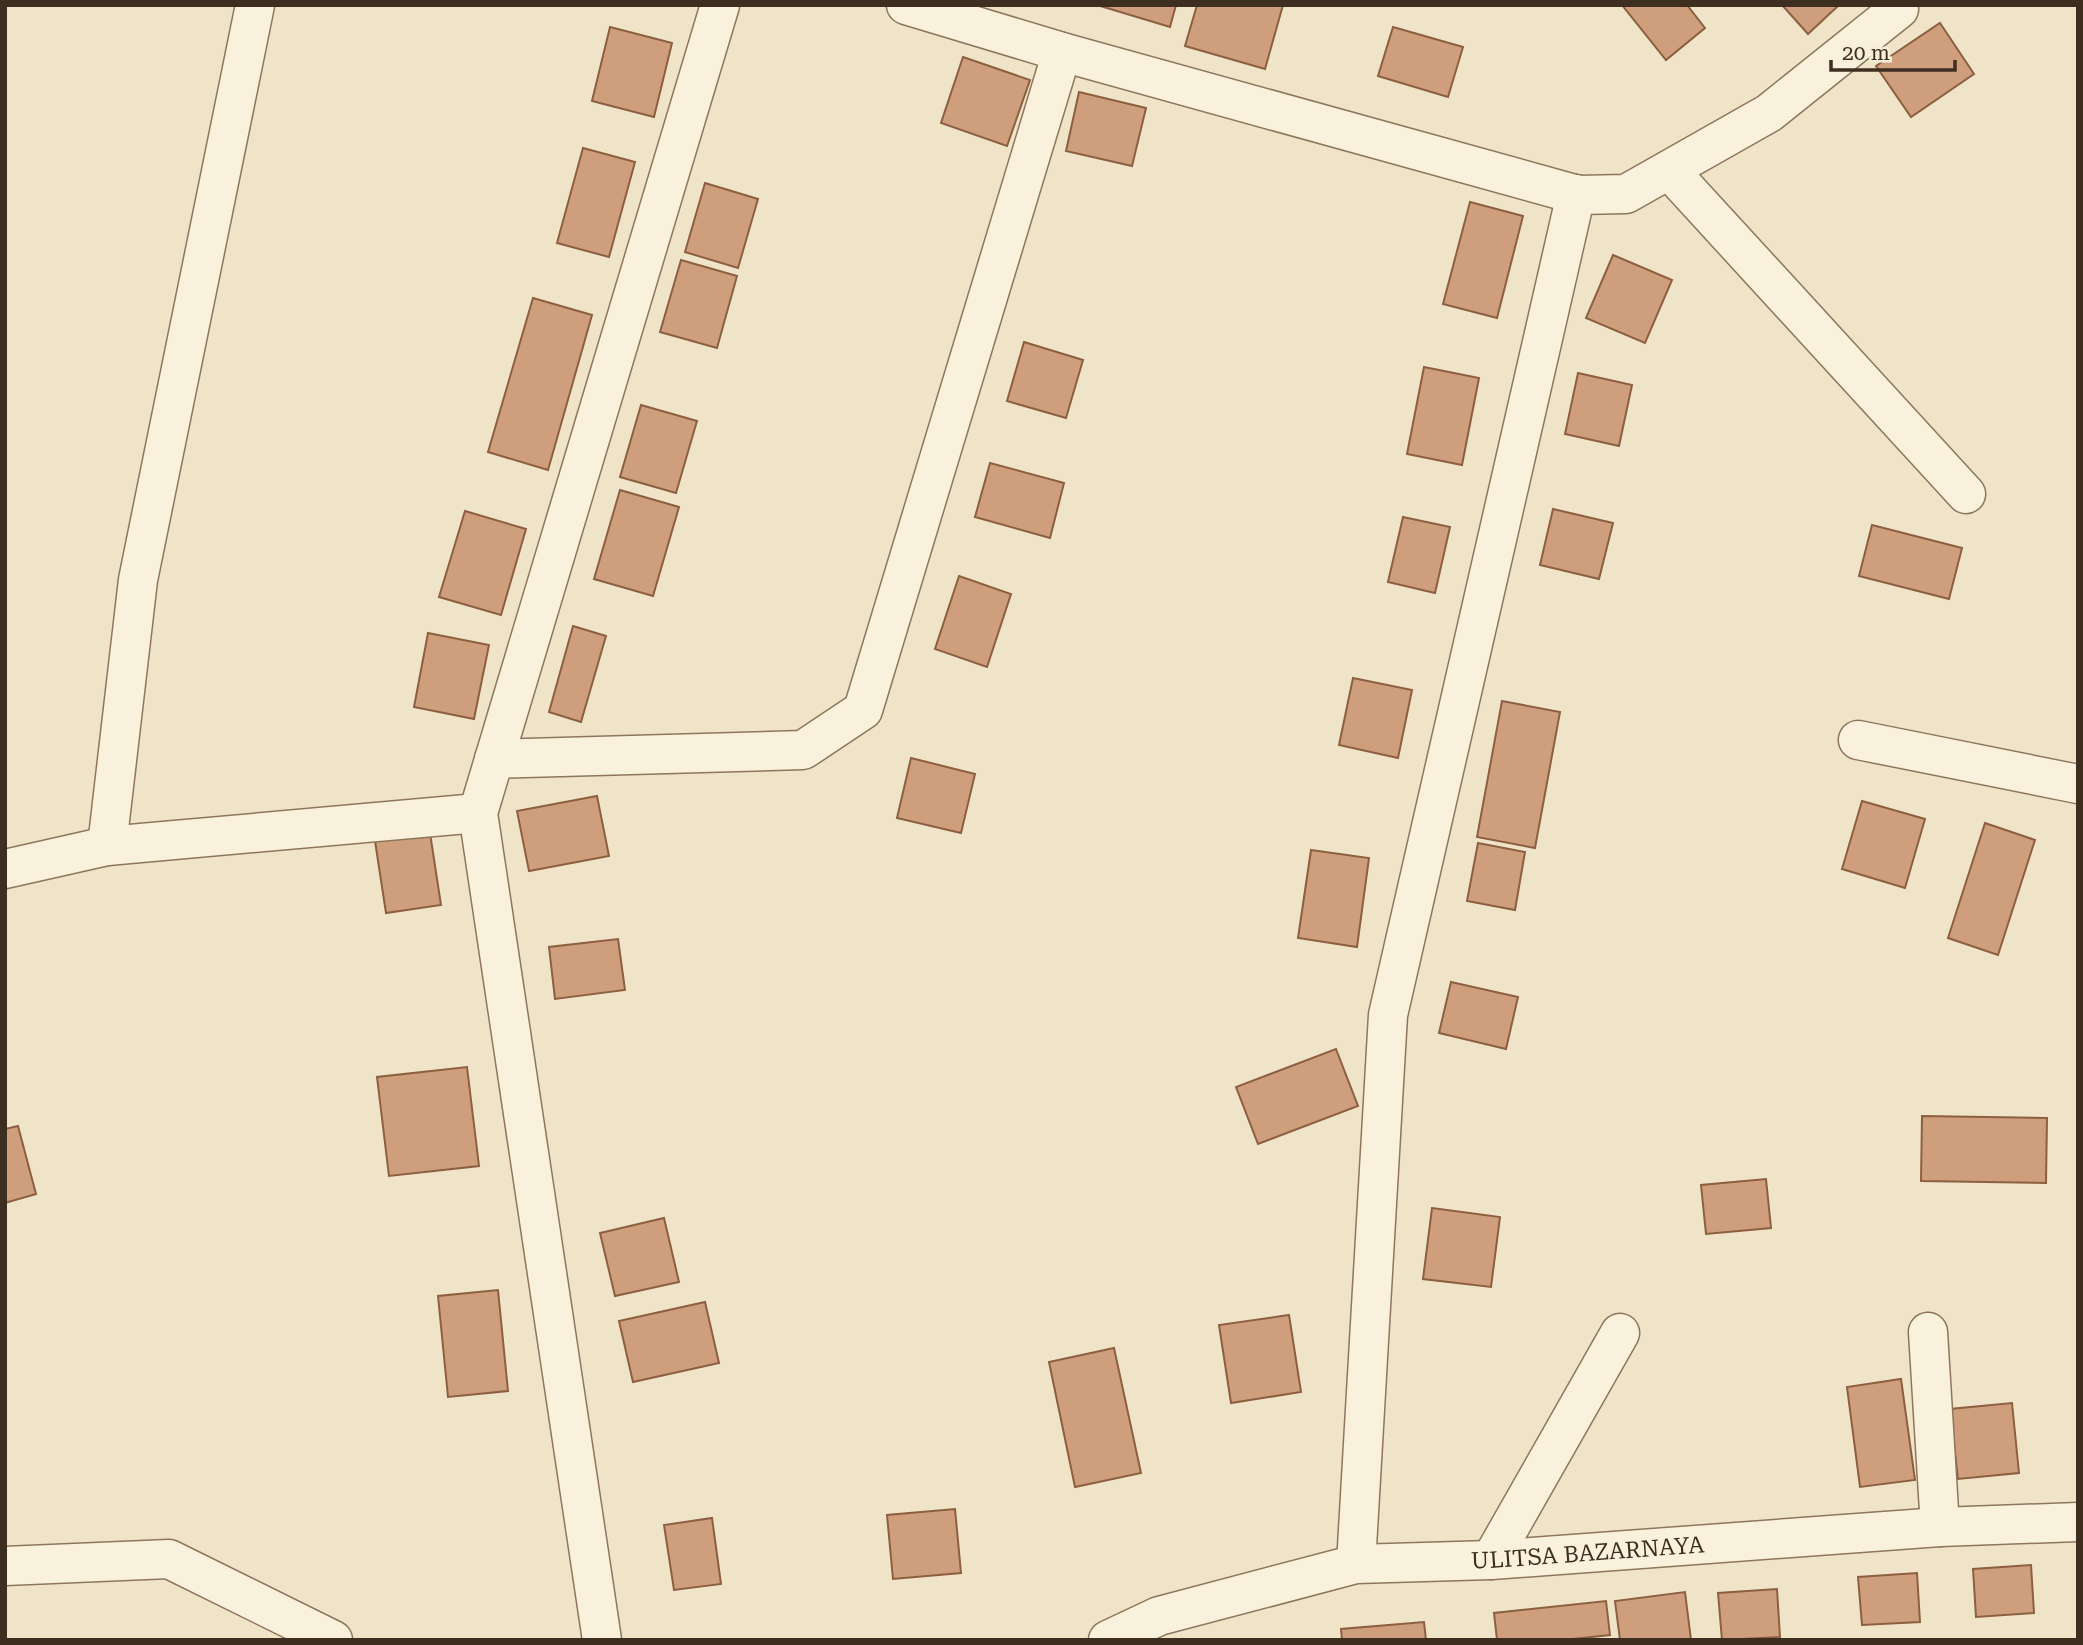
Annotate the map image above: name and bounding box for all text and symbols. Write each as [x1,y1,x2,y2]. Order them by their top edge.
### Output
scale bar [1831,28,1955,72]
text: 20 m [1842,41,1890,65]
street label: ULITSA BAZARNAYA [1470,1531,1705,1574]

